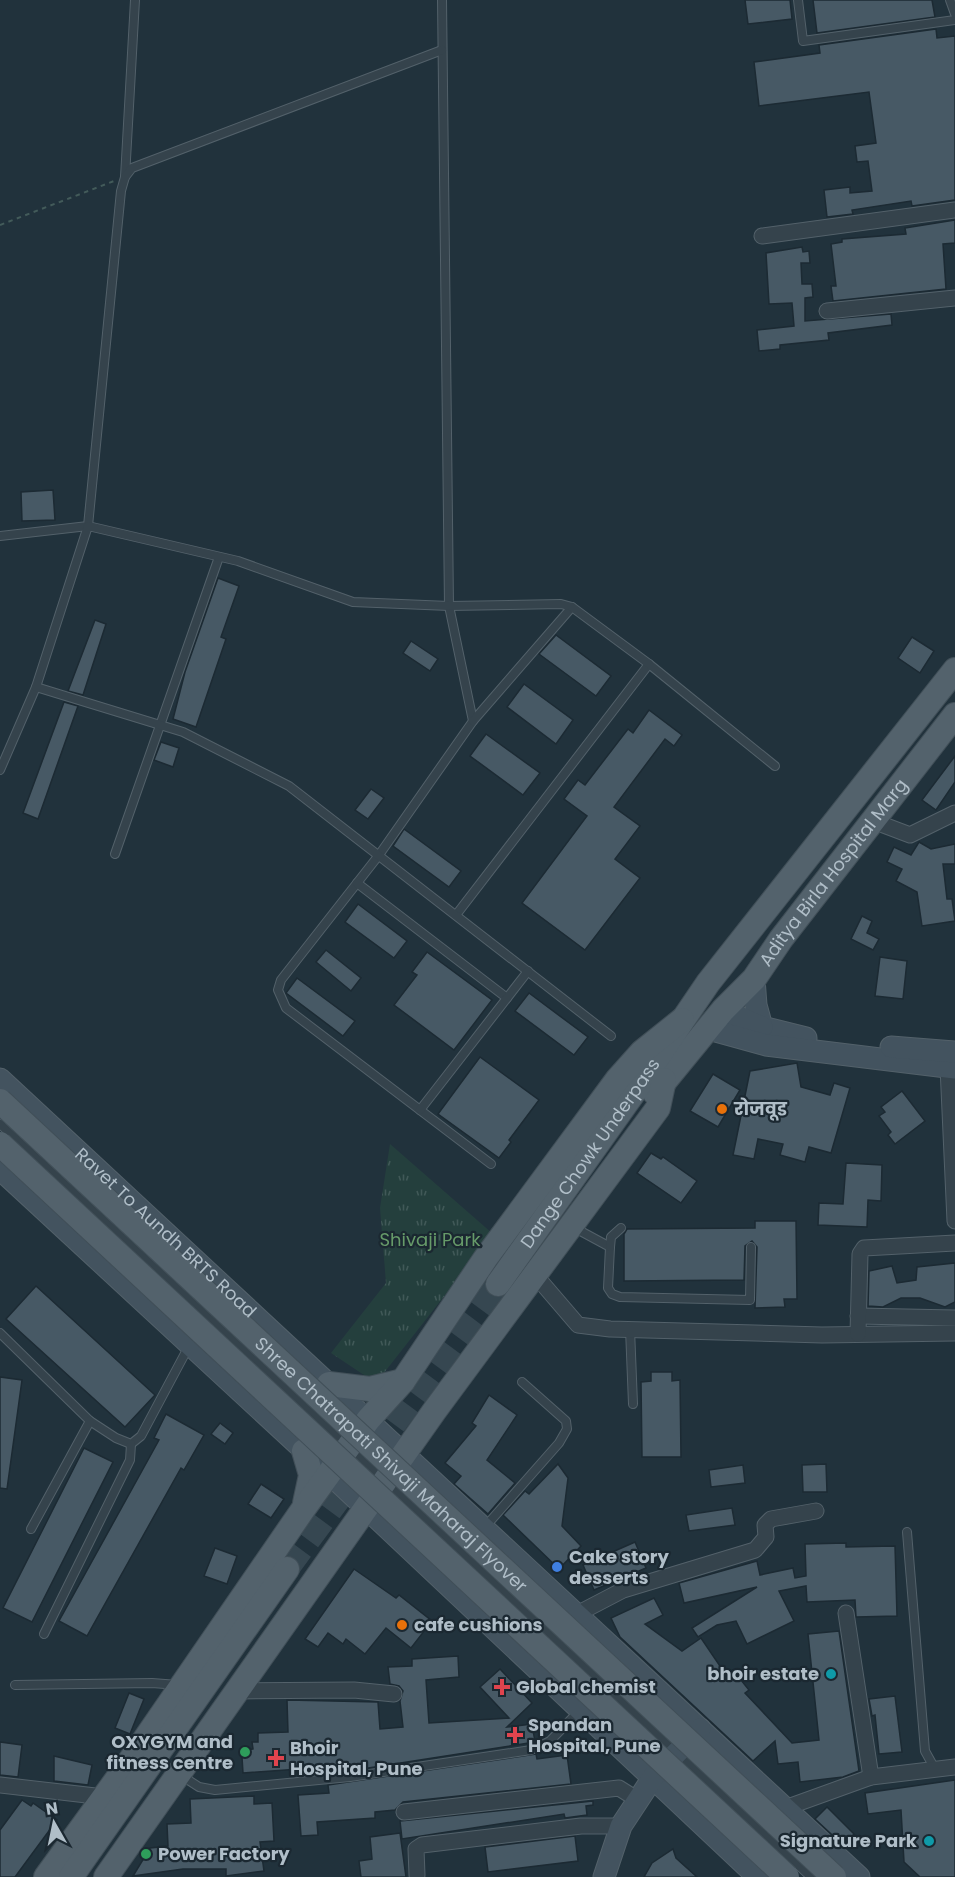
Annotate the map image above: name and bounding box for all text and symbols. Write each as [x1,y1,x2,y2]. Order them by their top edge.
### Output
street label: Aditya Birla Hospital Marg [753,773,913,971]
street label: Dange Chowk Underpass [514,1053,666,1253]
place label: रोजवूड [733,1096,788,1121]
marker: रोजवूड [715,1102,729,1116]
street label: Ravet To Aundh BRTS Road [70,1142,262,1323]
park label: Shivaji Park [379,1227,481,1252]
street label: Shree Chatrapati Shivaji Maharaj Flyover [249,1331,533,1598]
place label: Cake story desserts [569,1544,669,1590]
marker: Cake story desserts [550,1560,564,1574]
place label: cafe cushions [414,1612,543,1637]
marker: cafe cushions [395,1618,409,1632]
place label: bhoir estate [707,1661,819,1686]
marker: bhoir estate [824,1667,838,1681]
place label: Global chemist [516,1674,656,1699]
marker: Global chemist [493,1678,511,1696]
place label: Spandan Hospital, Pune [528,1712,661,1758]
marker: Spandan Hospital, Pune [506,1726,524,1744]
place label: OXYGYM and fitness centre [107,1729,233,1775]
place label: Bhoir Hospital, Pune [290,1735,423,1781]
marker: OXYGYM and fitness centre [238,1745,252,1759]
marker: Bhoir Hospital, Pune [267,1749,285,1767]
north arrow [24,1793,84,1853]
text: N [44,1796,59,1821]
place label: Signature Park [780,1828,918,1853]
marker: Signature Park [922,1834,936,1848]
place label: Power Factory [158,1841,290,1866]
marker: Power Factory [139,1847,153,1861]

